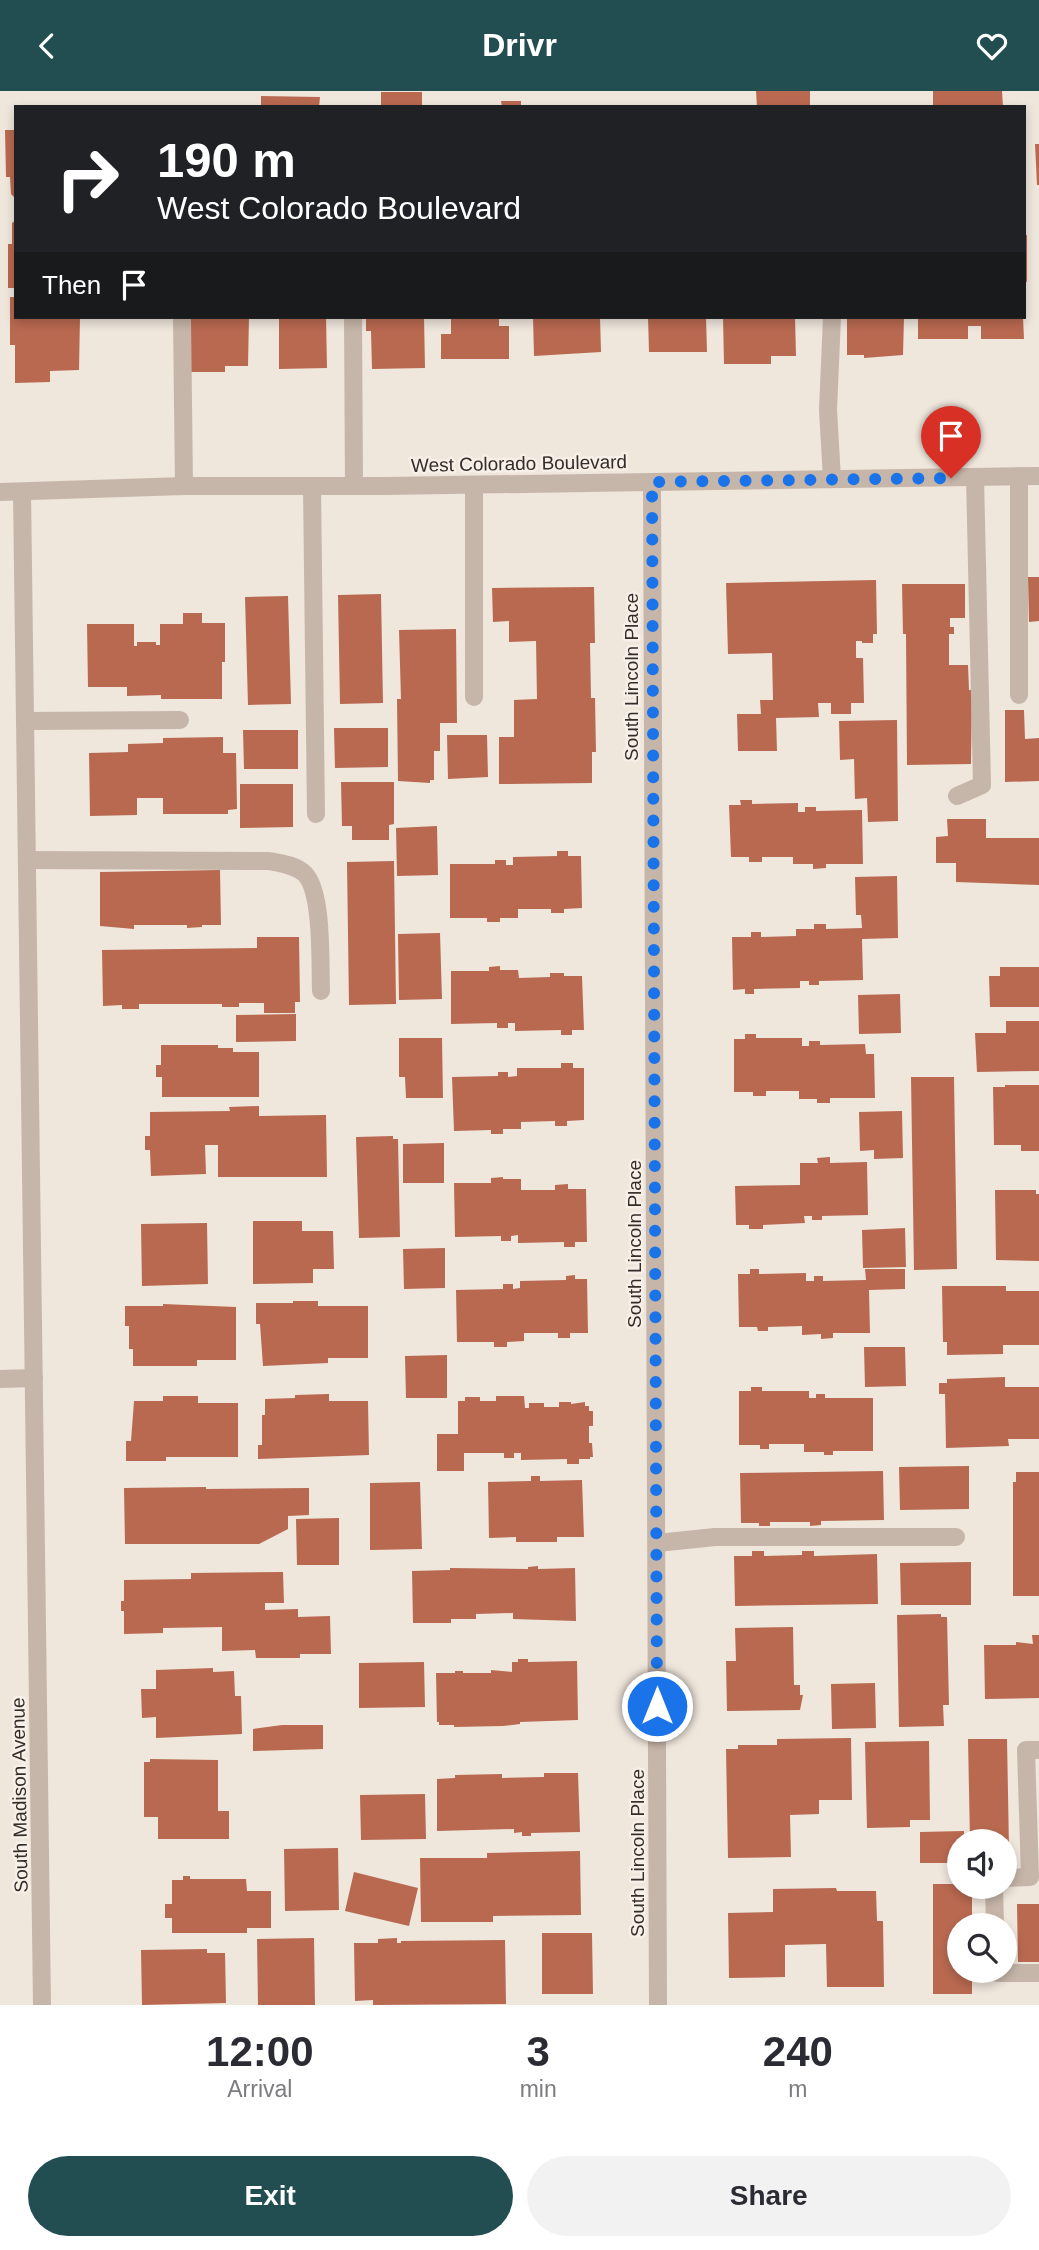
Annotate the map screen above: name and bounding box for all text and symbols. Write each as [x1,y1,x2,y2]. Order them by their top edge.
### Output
icon: back [28,27,66,65]
text: Drivr [482,27,557,63]
icon: heart [973,27,1011,65]
icon: right [42,133,133,224]
text: 190 m [157,133,296,187]
text: West Colorado Boulevard [157,190,521,226]
icon: arrive [115,266,153,304]
text: Then [42,270,101,300]
pin [921,406,981,478]
icon: arrive [932,417,970,455]
street label: West Colorado Boulevard [411,451,627,476]
street label: South Lincoln Place [621,593,642,761]
street label: South Lincoln Place [624,1160,645,1328]
position arrow [620,1669,694,1743]
street label: South Madison Avenue [7,1697,32,1893]
street label: South Lincoln Place [627,1769,648,1937]
map controls [947,1829,1017,1983]
button: sound [947,1829,1017,1899]
button: search [947,1913,1017,1983]
text: 12:00 [206,2028,314,2075]
text: 3 [526,2028,550,2075]
text: 240 [763,2028,833,2075]
text: Arrival [227,2076,292,2102]
text: min [520,2076,557,2102]
text: m [788,2076,807,2102]
button: Exit [28,2156,513,2236]
button: Share [527,2156,1011,2236]

